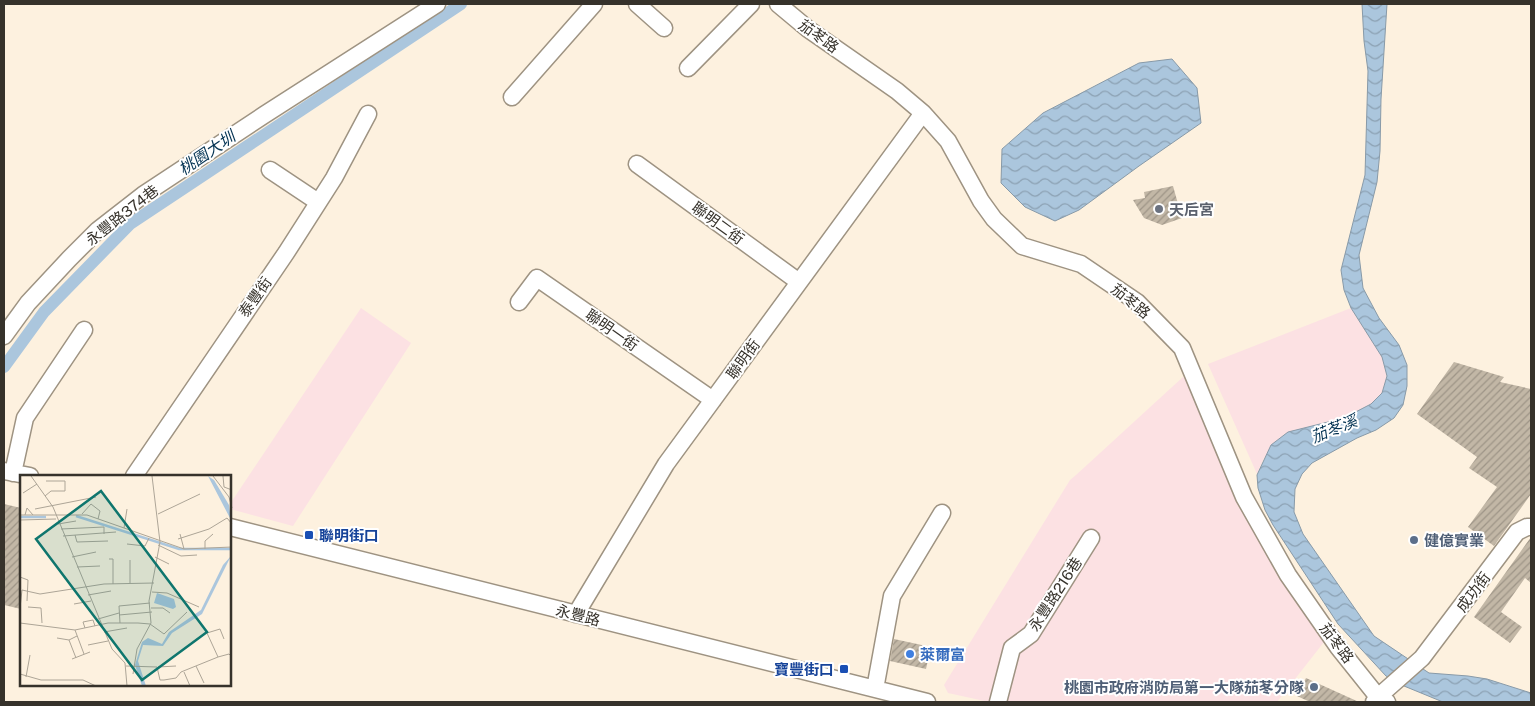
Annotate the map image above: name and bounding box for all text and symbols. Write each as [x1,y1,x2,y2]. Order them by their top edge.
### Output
street label: 茄苳路 [796,16,842,56]
water label: 桃園大圳 [175,126,240,179]
street label: 永豐路374巷 [82,181,162,249]
street label: 聯明二街 [689,198,747,248]
place label: 天后宮 [1169,201,1214,218]
marker: 天后宮 [1153,203,1165,215]
street label: 泰豐街 [235,274,275,320]
street label: 茄苳路 [1108,280,1154,322]
street label: 聯明一街 [583,306,641,354]
street label: 聯明街 [723,336,763,382]
water label: 茄苳溪 [1308,410,1362,447]
inset map [20,475,231,686]
place label: 聯明街口 [319,527,379,544]
marker: 聯明街口 [303,529,315,541]
place label: 健億實業 [1424,532,1484,549]
marker: 健億實業 [1408,534,1420,546]
street label: 永豐路216巷 [1025,554,1085,634]
street label: 成功街 [1453,569,1493,615]
street label: 永豐路 [554,601,602,629]
street label: 茄苳路 [1317,620,1357,666]
place label: 萊爾富 [920,646,965,663]
marker: 萊爾富 [904,648,916,660]
place label: 寶豐街口 [774,661,834,678]
marker: 寶豐街口 [838,663,850,675]
place label: 桃園市政府消防局第一大隊茄苳分隊 [1064,679,1304,696]
marker: 桃園市政府消防局第一大隊茄苳分隊 [1308,681,1320,693]

